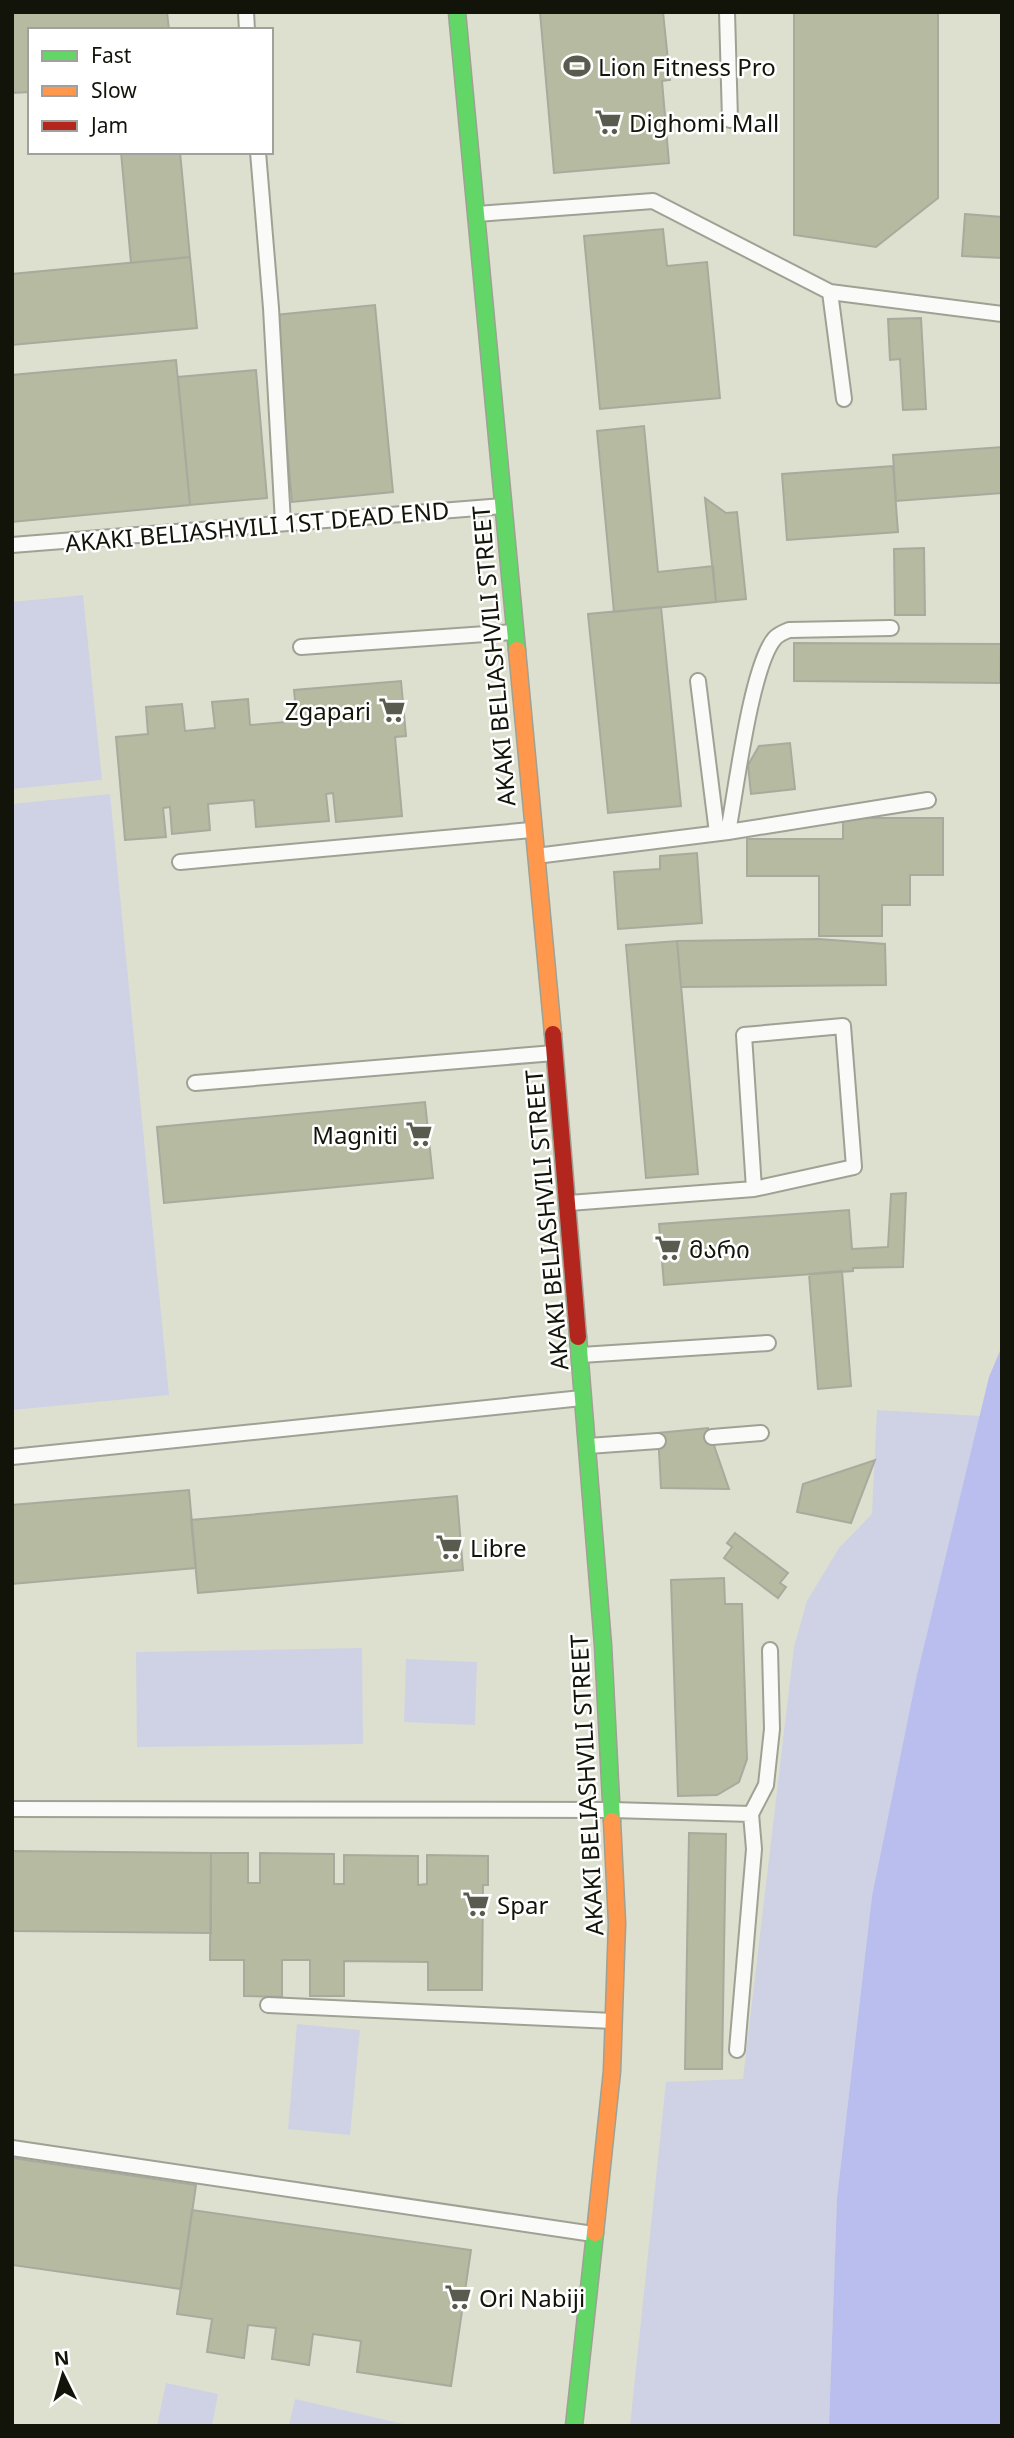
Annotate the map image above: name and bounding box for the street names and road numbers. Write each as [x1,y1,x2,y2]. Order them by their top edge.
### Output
street label: AKAKI BELIASHVILI 1ST DEAD END [63,493,451,559]
street label: AKAKI BELIASHVILI STREET [463,504,523,808]
street label: AKAKI BELIASHVILI STREET [516,1068,576,1372]
street label: AKAKI BELIASHVILI STREET [562,1633,610,1937]

